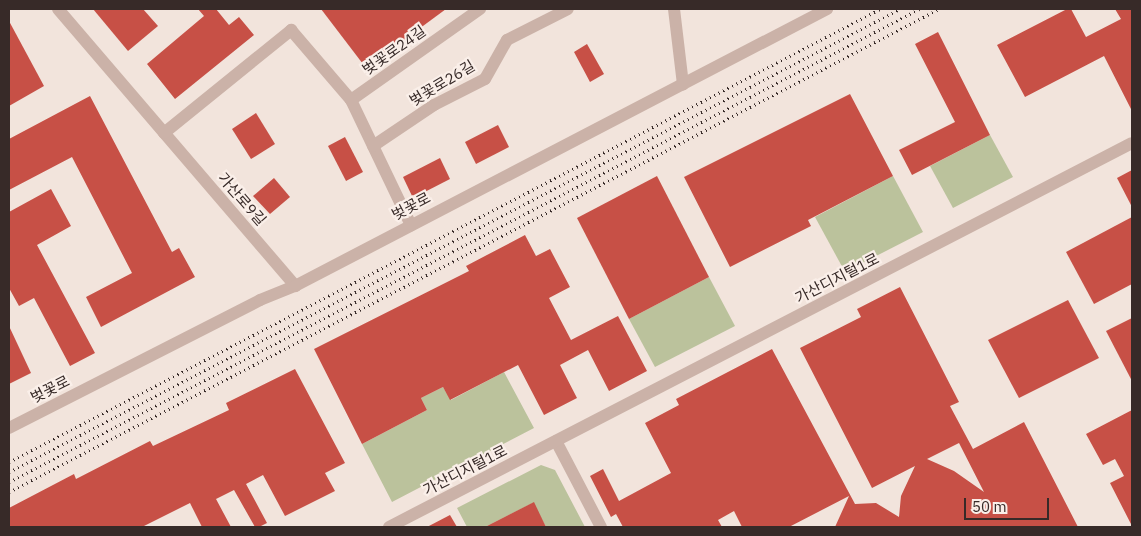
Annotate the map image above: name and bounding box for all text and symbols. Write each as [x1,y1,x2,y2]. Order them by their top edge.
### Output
street label: 벚꽃로24길 [359,22,429,78]
street label: 벚꽃로26길 [406,56,478,110]
street label: 가산로9길 [214,169,270,229]
street label: 벚꽃로 [388,188,434,224]
street label: 가산디지털1로 [792,249,882,307]
street label: 벚꽃로 [27,372,73,406]
street label: 가산디지털1로 [420,441,510,499]
scale bar [966,488,1051,520]
text: 50 m [972,497,1007,516]

